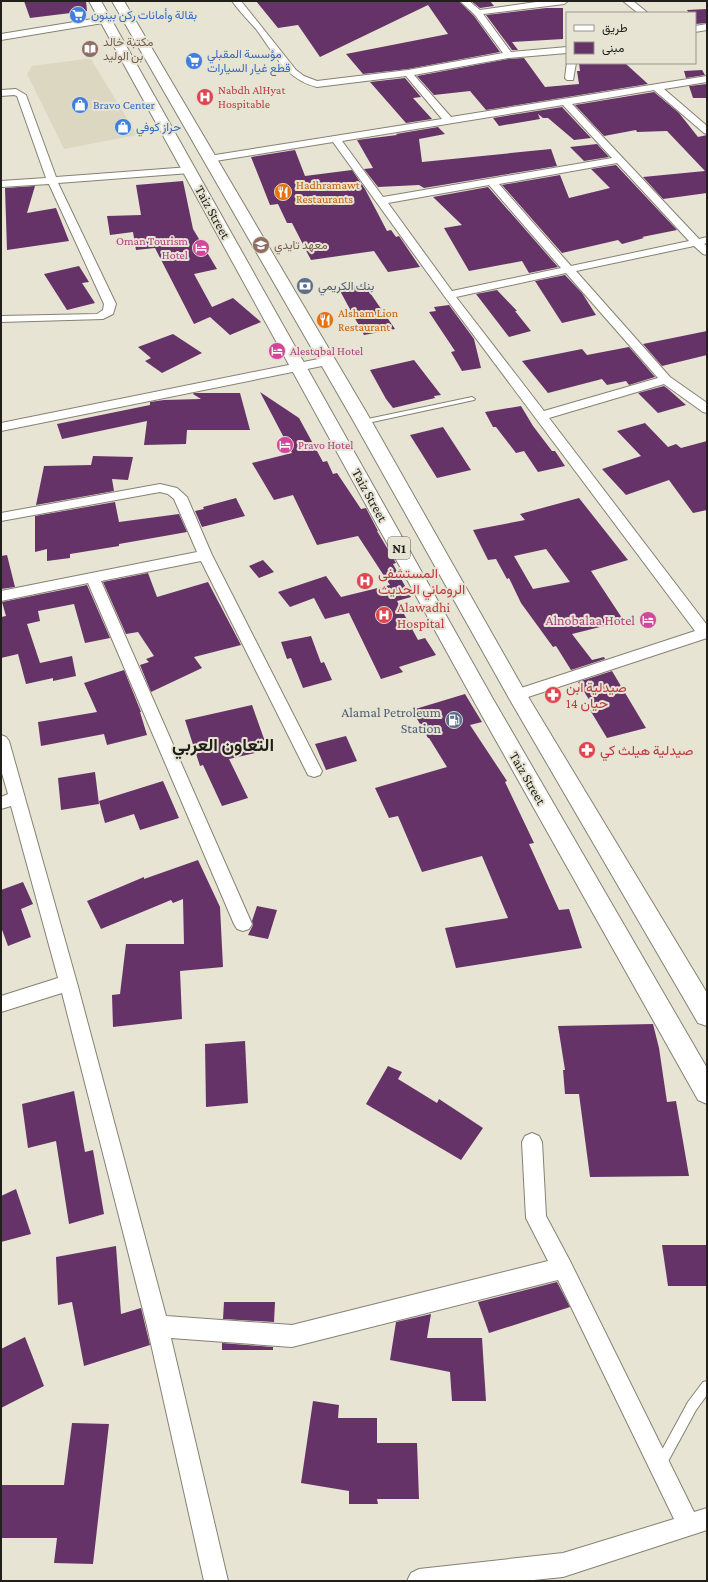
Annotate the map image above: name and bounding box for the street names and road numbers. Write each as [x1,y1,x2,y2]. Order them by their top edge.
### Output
street label: Taiz Street [192,182,234,242]
street label: Taiz Street [349,465,391,525]
road number: N1 [388,537,410,559]
street label: Taiz Street [506,749,550,808]

